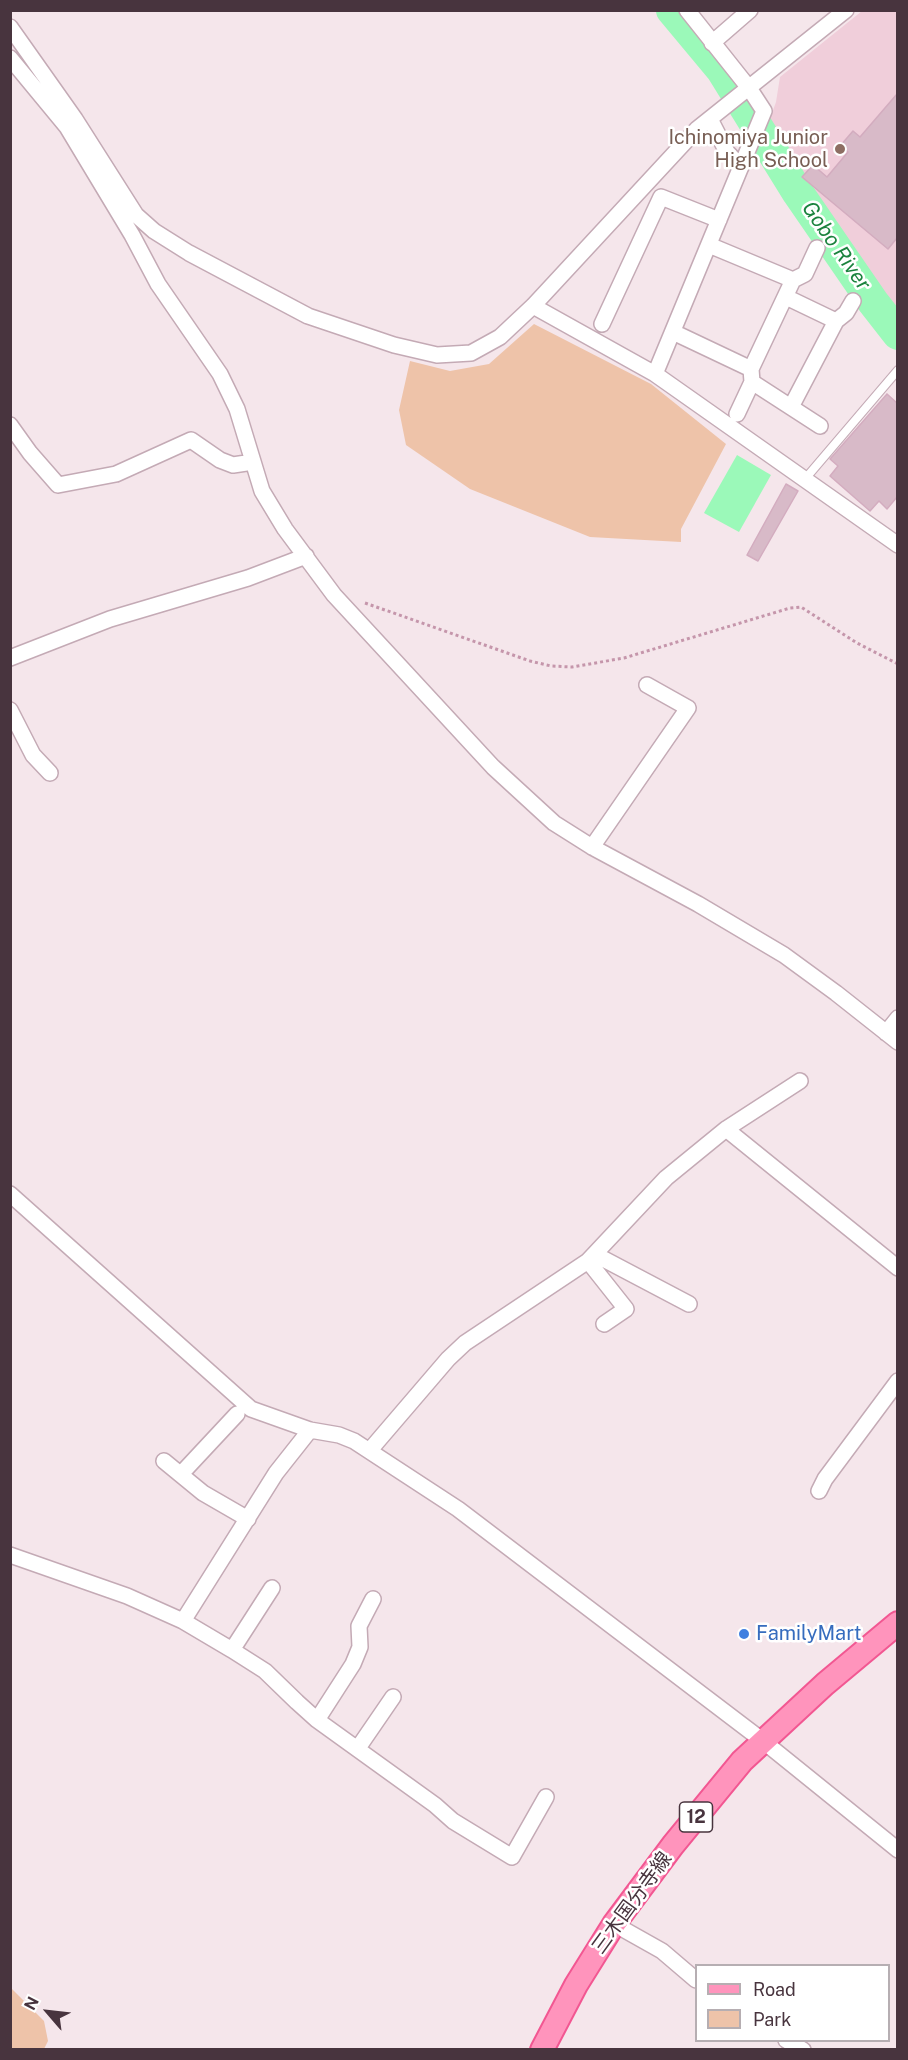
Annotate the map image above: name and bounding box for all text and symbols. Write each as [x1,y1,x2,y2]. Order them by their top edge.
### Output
place label: Ichinomiya Junior High School [669,126,828,173]
marker: Ichinomiya Junior High School [833,142,847,156]
water label: Gobo River [796,197,876,295]
place label: FamilyMart [756,1622,861,1646]
marker: FamilyMart [737,1627,751,1641]
road number: 12 [680,1802,712,1832]
street label: 三木国分寺線 [587,1847,677,1959]
legend [695,1964,890,2042]
text: Road [753,1979,796,2000]
north arrow [18,1982,78,2042]
text: N [20,1993,43,2013]
text: Park [753,2009,791,2030]

